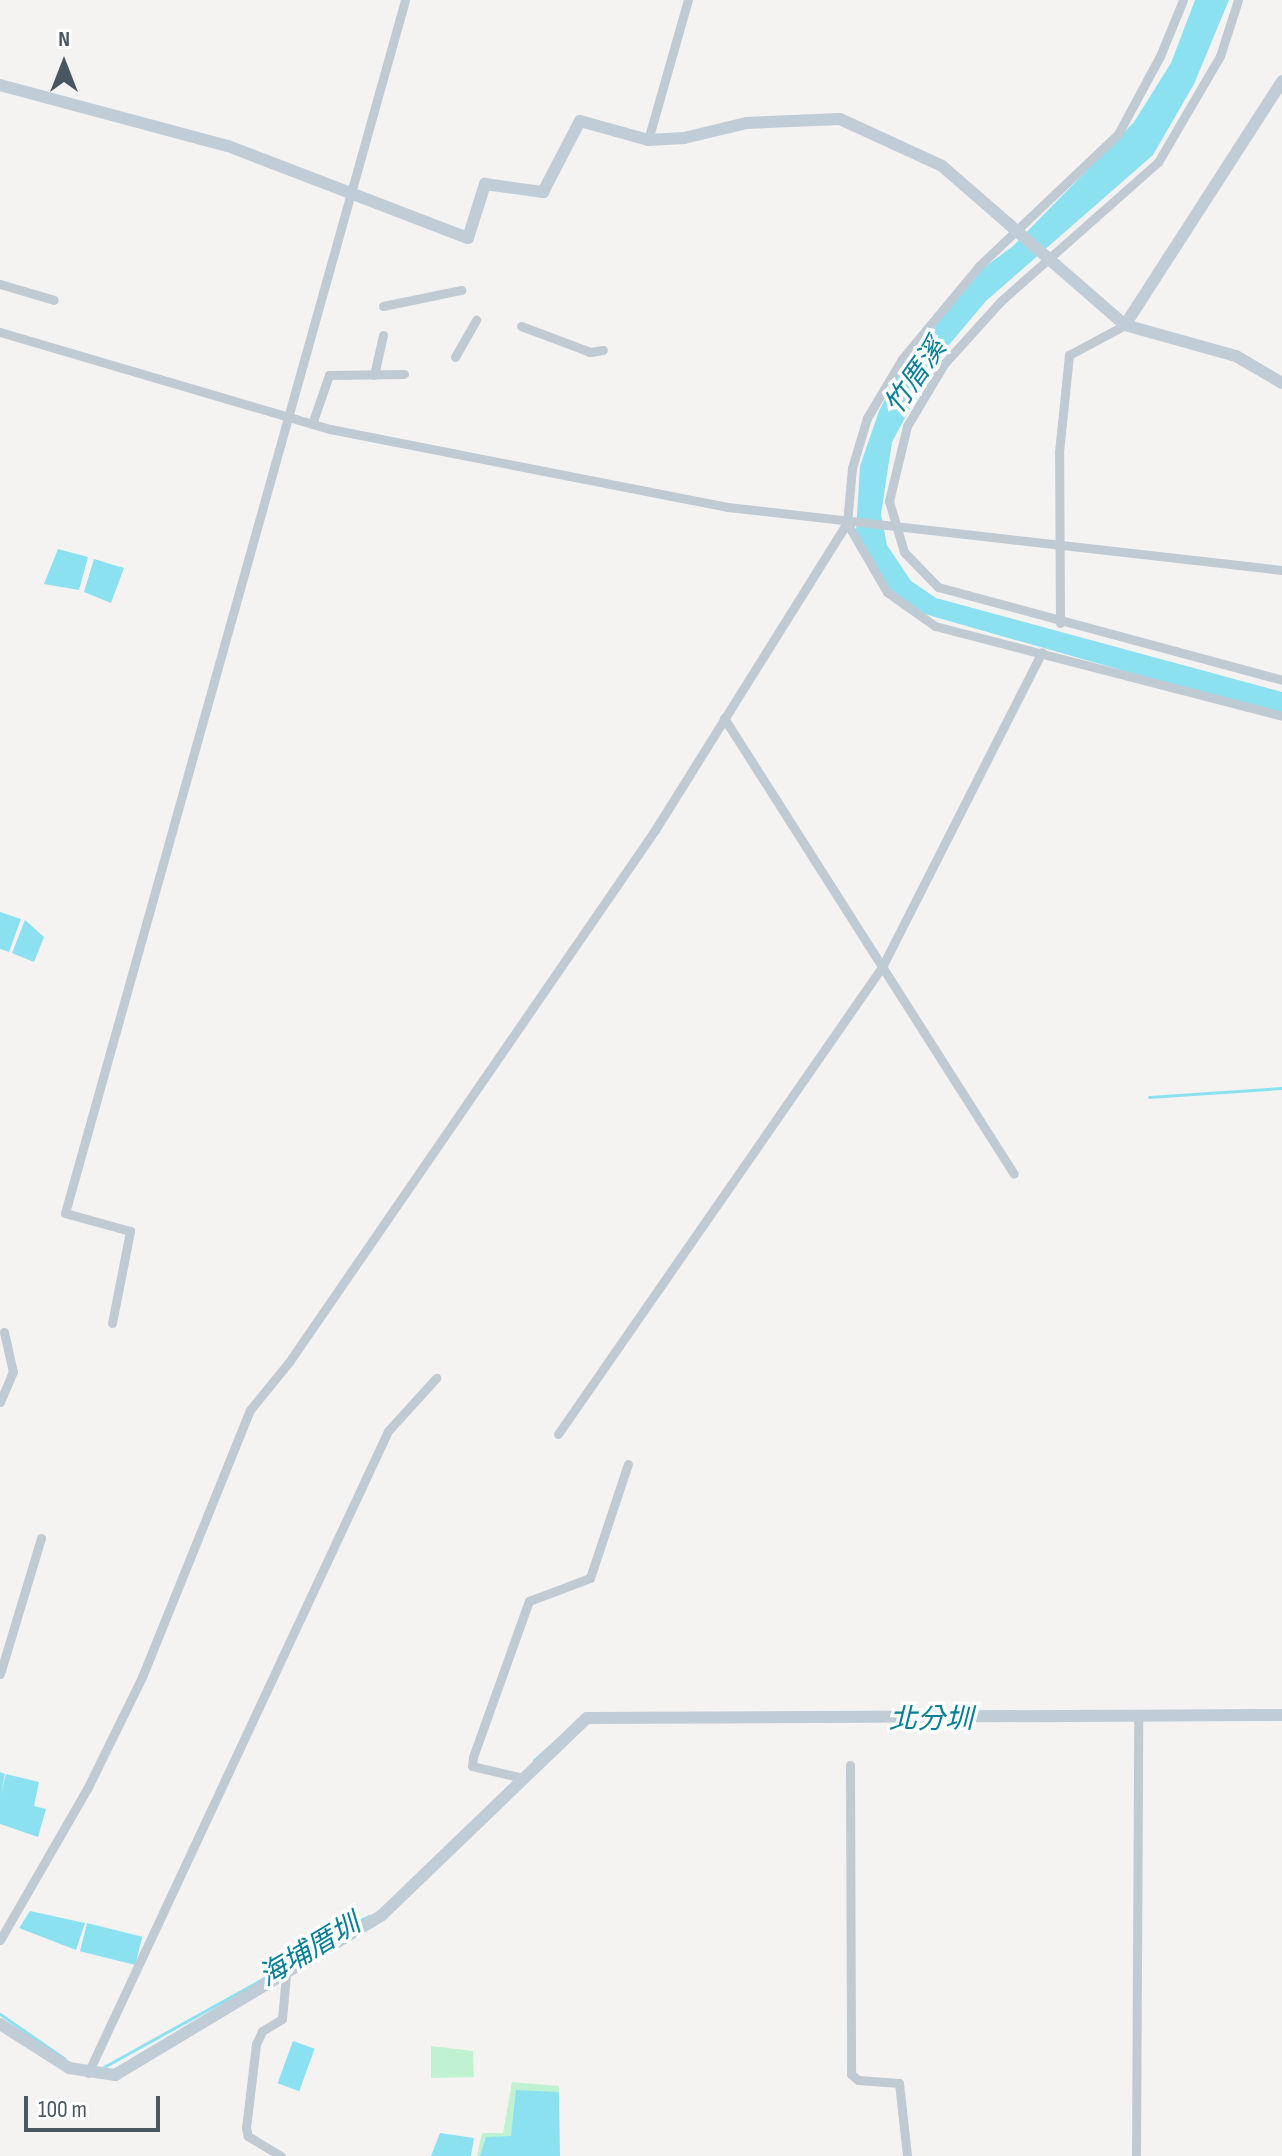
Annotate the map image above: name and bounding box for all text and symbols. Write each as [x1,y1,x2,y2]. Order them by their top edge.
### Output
north arrow [24,24,104,104]
text: N [58,26,70,53]
water label: 竹厝溪 [878,333,954,421]
water label: 北分圳 [889,1703,973,1737]
water label: 海埔厝圳 [253,1908,367,1994]
scale bar [28,2080,164,2130]
text: 100 m [38,2095,87,2124]

